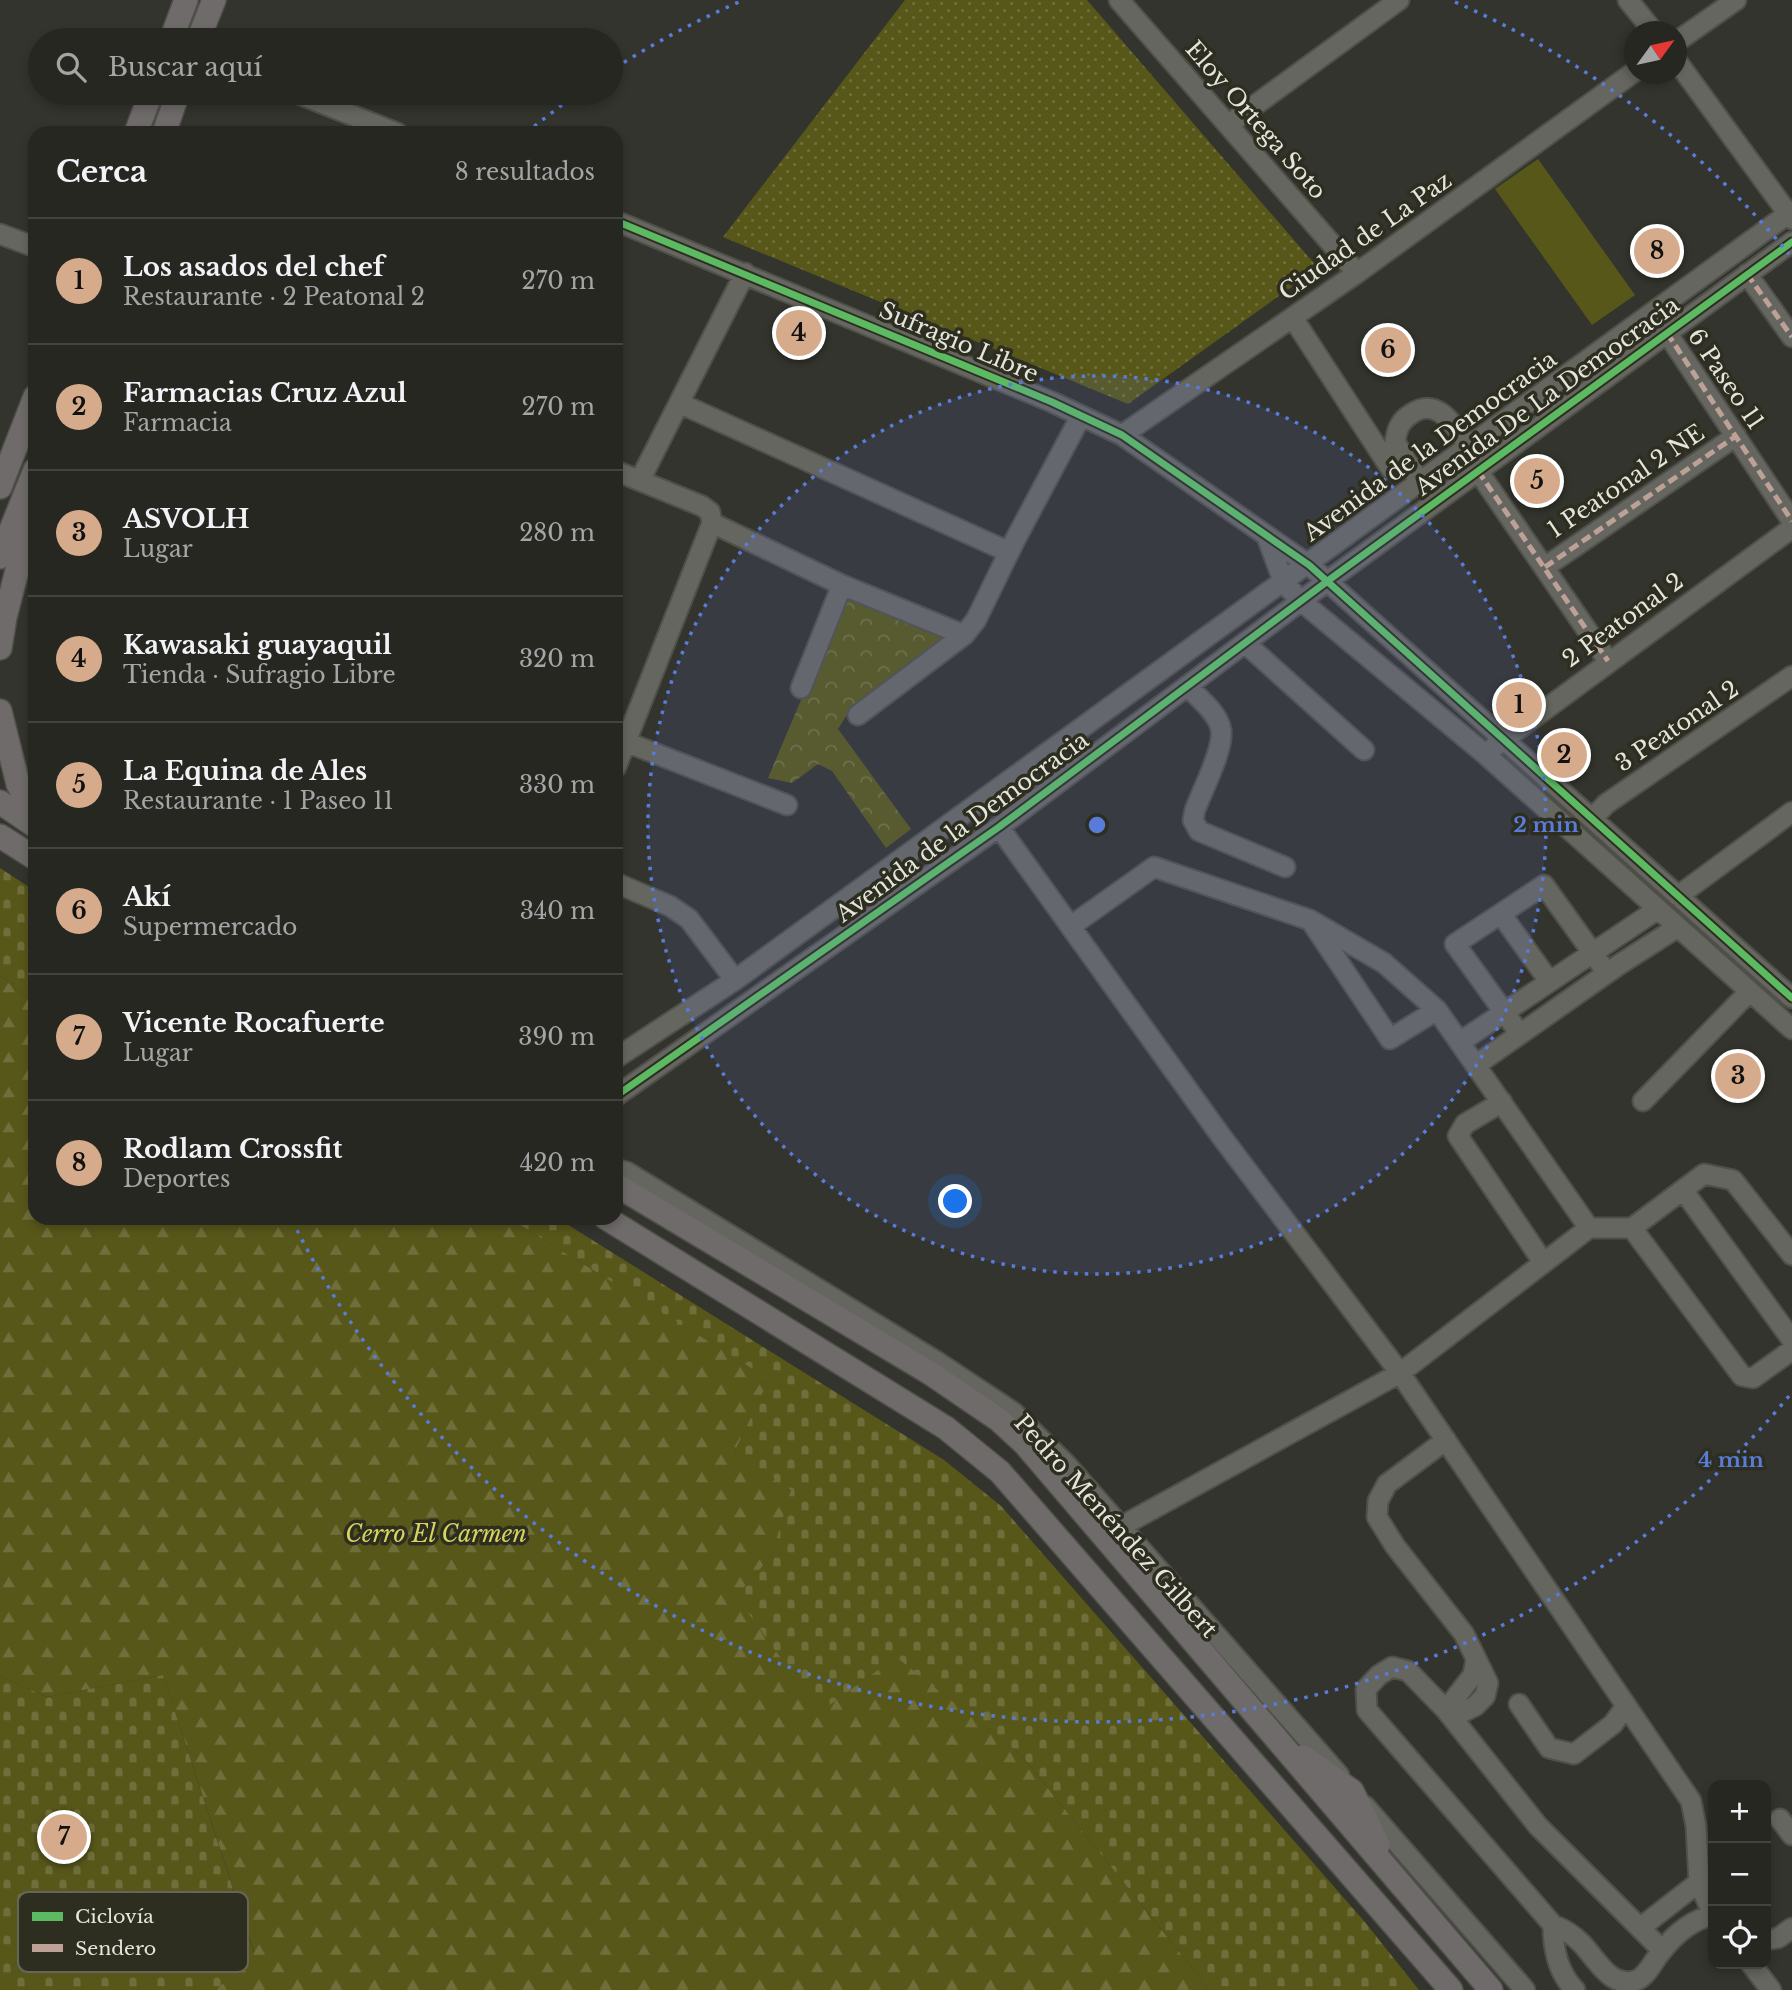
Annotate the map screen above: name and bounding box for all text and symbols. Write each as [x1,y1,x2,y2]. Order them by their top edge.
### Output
north arrow [1624,21,1687,84]
search box [28,28,623,105]
street label: Eloy Ortega Soto [1180,35,1332,205]
icon: search [52,48,90,86]
text: Buscar aquí [108,51,262,83]
text: Cerca [56,153,147,190]
text: 8 resultados [455,158,595,186]
street label: Ciudad de La Paz [1273,166,1457,306]
pin: 8 [1634,225,1680,277]
text: Los asados del chef [123,251,384,283]
text: 1 [74,267,84,295]
text: 270 m [522,267,595,295]
text: Restaurante · 2 Peatonal 2 [123,283,425,311]
street label: Avenida De La Democracia [1409,291,1685,502]
street label: Sufragio Libre [875,296,1043,388]
pin: 4 [776,307,822,359]
street label: 6 Paseo 11 [1682,323,1770,435]
pin: 6 [1365,324,1411,376]
street label: Avenida de la Democracia [1297,345,1562,548]
text: Farmacias Cruz Azul [123,377,407,409]
text: 2 [72,393,86,421]
text: 270 m [522,393,595,421]
text: Farmacia [123,409,232,437]
street label: 1 Peatonal 2 NE [1543,418,1709,544]
pin: 5 [1514,455,1560,507]
text: ASVOLH [123,503,249,535]
text: 3 [72,519,86,547]
text: 280 m [519,519,595,547]
text: Lugar [123,535,193,563]
street label: 2 Peatonal 2 [1557,567,1689,673]
text: Kawasaki guayaquil [123,629,392,661]
text: 4 [71,645,87,673]
text: 320 m [519,645,595,673]
text: Tienda · Sufragio Libre [123,661,396,689]
street label: 3 Peatonal 2 [1610,675,1744,777]
pin: 1 [1496,679,1542,731]
street label: Avenida de la Democracia [829,726,1094,929]
pin: 2 [1541,729,1587,781]
text: La Equina de Ales [123,755,367,787]
text: 5 [72,771,86,799]
text: 330 m [519,771,595,799]
text: Restaurante · 1 Paseo 11 [123,787,394,815]
text: 2 min [1513,812,1579,838]
centre of rings [1085,813,1109,837]
text: Akí [123,881,171,913]
text: 6 [71,897,87,925]
text: 340 m [520,897,595,925]
text: Supermercado [123,913,297,941]
text: Vicente Rocafuerte [123,1007,385,1039]
text: 7 [73,1023,85,1051]
text: 390 m [518,1023,595,1051]
text: Lugar [123,1039,193,1067]
pin: 3 [1715,1050,1761,1102]
text: Rodlam Crossfit [123,1133,343,1165]
text: 8 [72,1149,86,1177]
text: 420 m [520,1149,595,1177]
text: Deportes [123,1165,230,1193]
your location [938,1184,972,1218]
street label: Pedro Menéndez Gilbert [1009,1409,1224,1643]
text: 4 min [1698,1447,1764,1473]
park label: Cerro El Carmen [345,1520,527,1548]
map controls [1708,1780,1771,1969]
button: + [1708,1780,1771,1843]
pin: 7 [41,1811,87,1863]
button: − [1708,1843,1771,1906]
legend [18,1892,248,1972]
text: Ciclovía [75,1905,154,1928]
button: locate [1708,1906,1771,1969]
text: Sendero [75,1937,156,1960]

